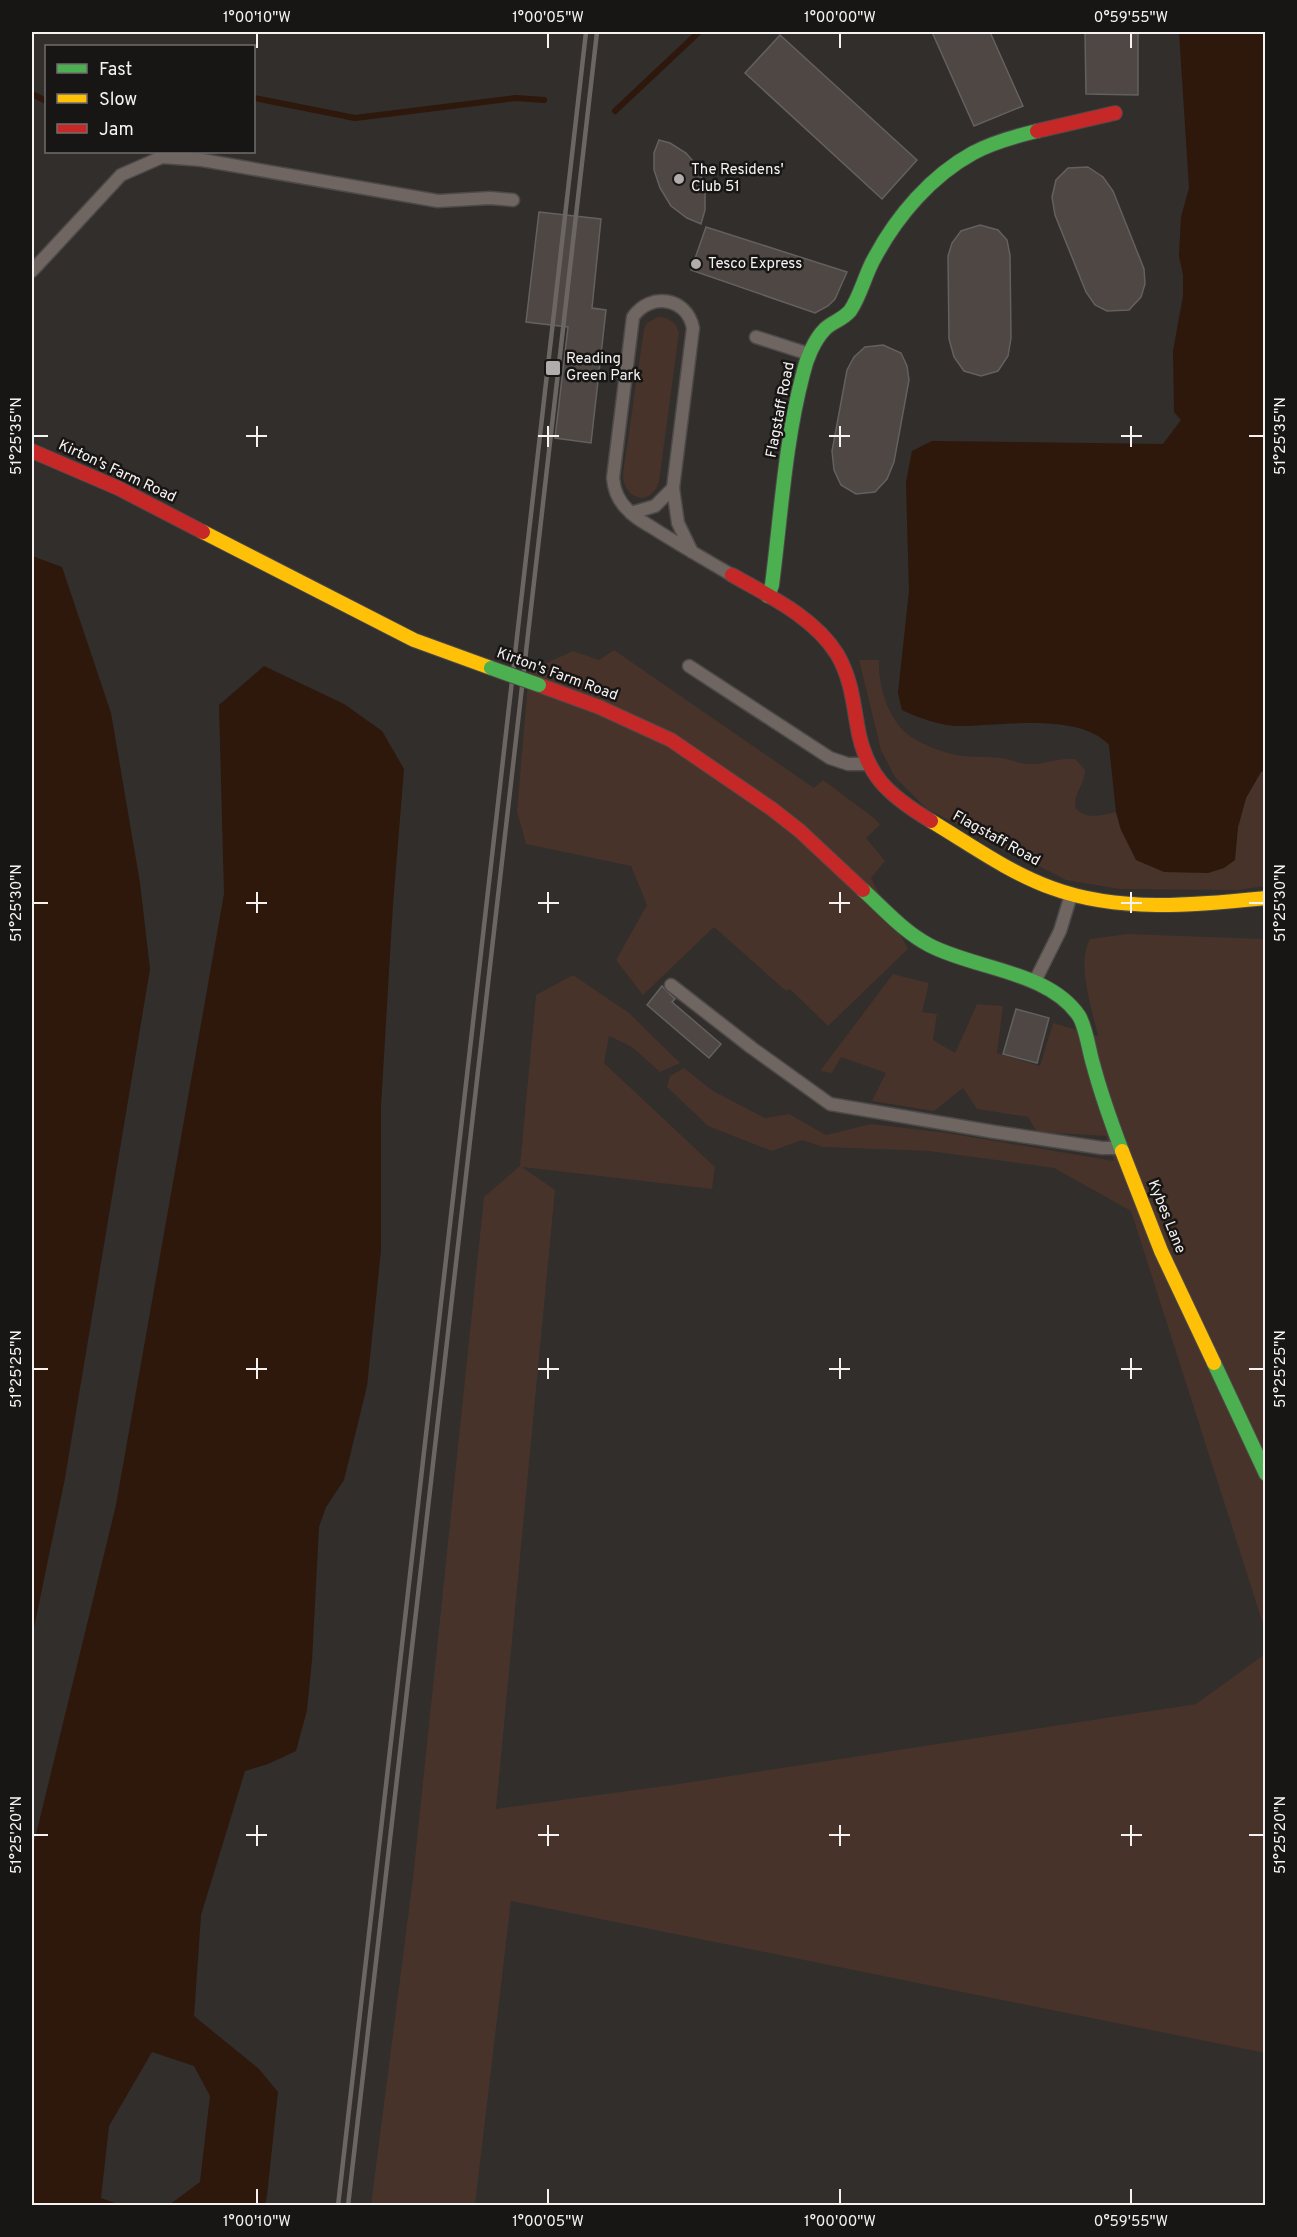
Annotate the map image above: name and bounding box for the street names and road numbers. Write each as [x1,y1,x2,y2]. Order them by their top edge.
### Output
street label: Flagstaff Road [762,360,800,460]
street label: Kirton's Farm Road [55,436,179,508]
street label: Kirton's Farm Road [494,644,620,706]
street label: Flagstaff Road [949,807,1043,871]
street label: Kybes Lane [1143,1177,1189,1257]

